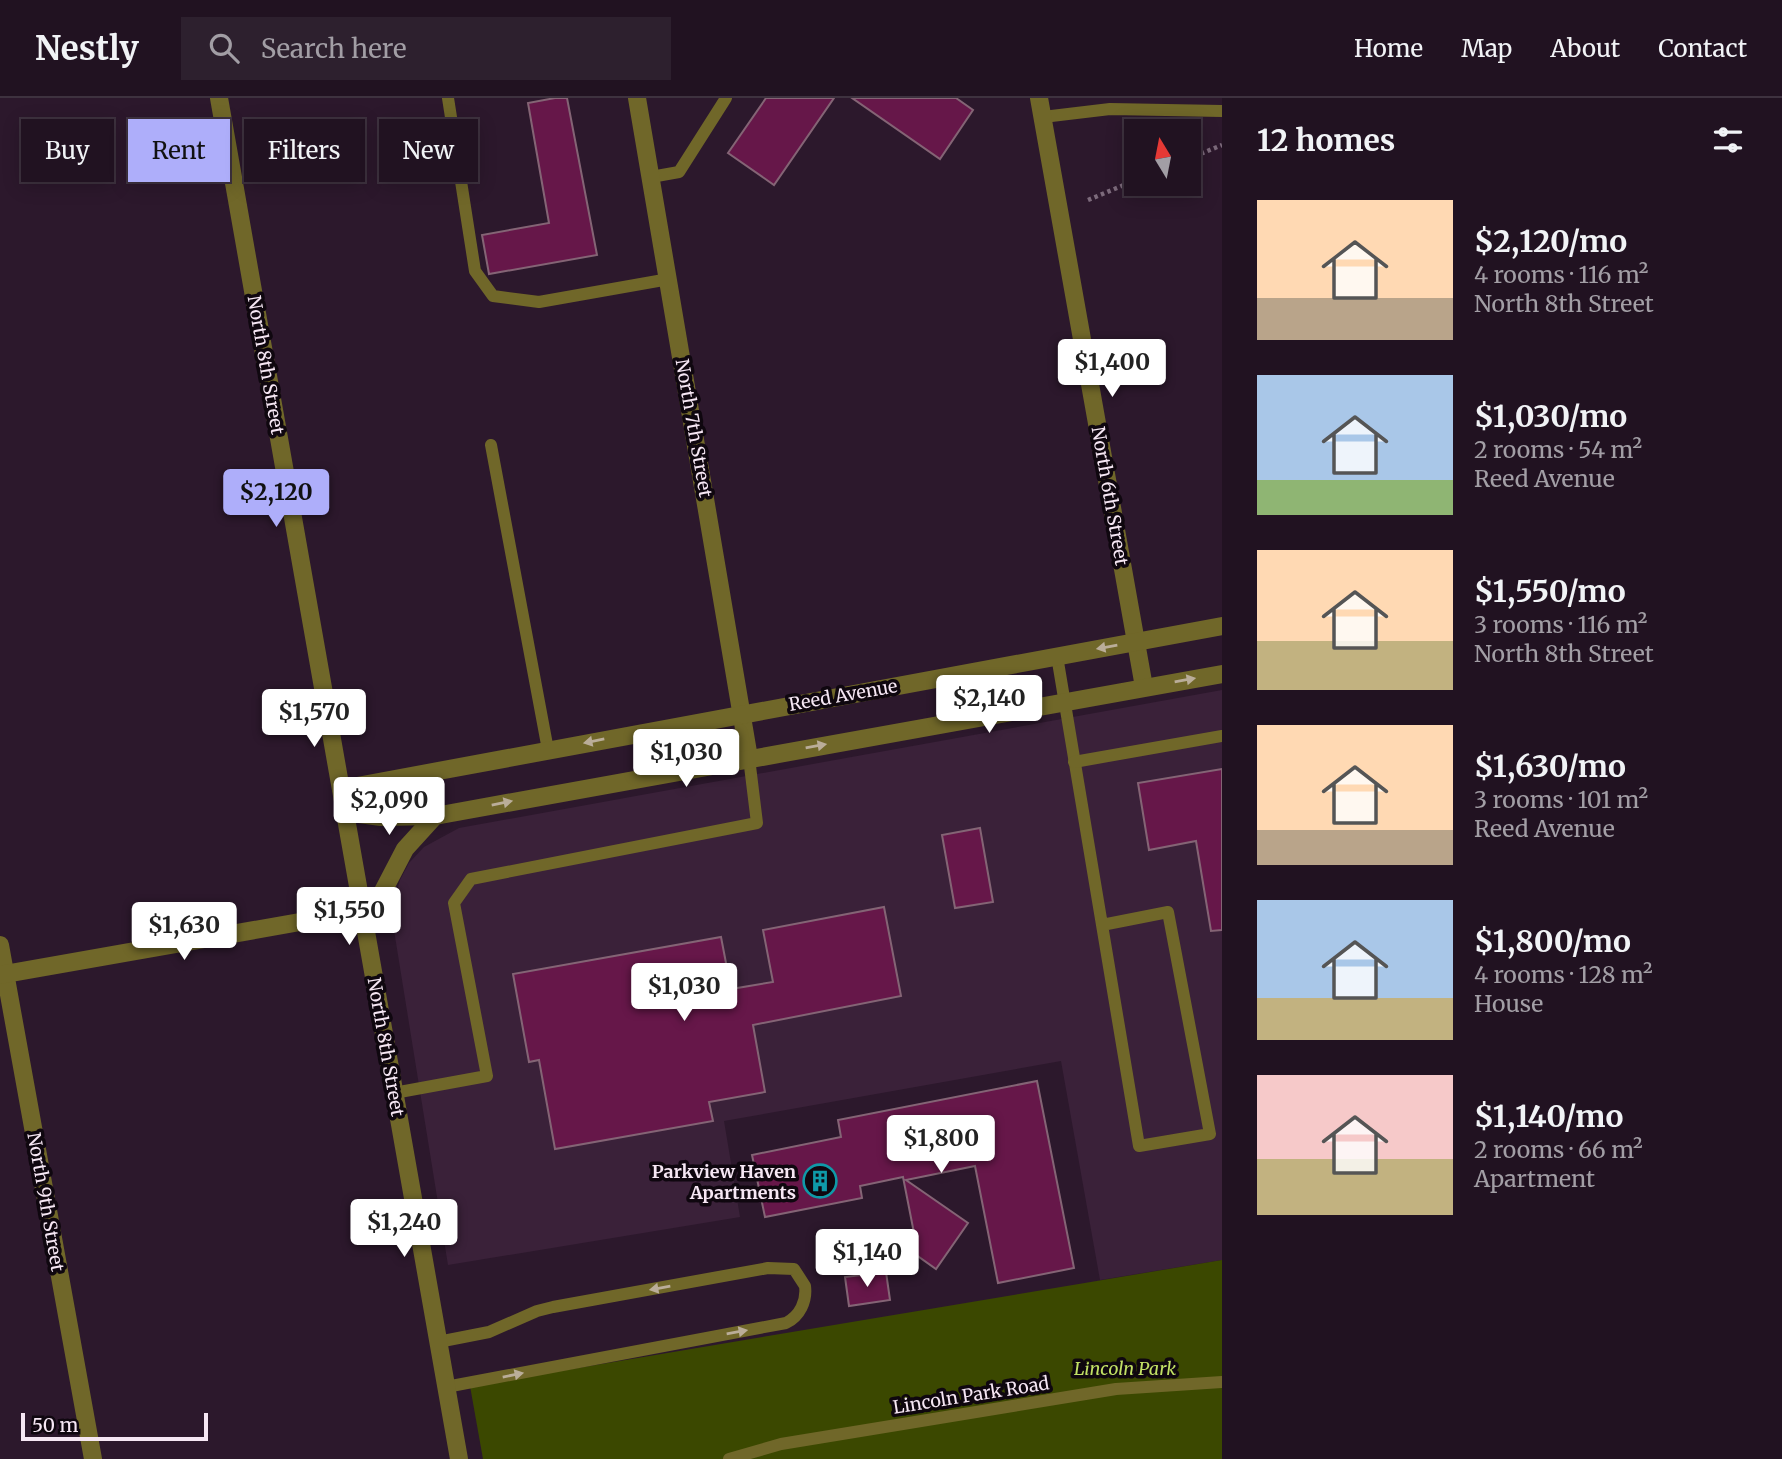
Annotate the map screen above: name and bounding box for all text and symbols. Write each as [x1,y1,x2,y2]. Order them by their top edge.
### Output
search box [181,17,671,80]
text: Nestly [35,28,139,69]
icon: search [205,29,243,67]
text: Search here [261,32,407,65]
text: Home [1354,33,1423,64]
text: Map [1461,33,1512,64]
text: About [1550,33,1620,64]
text: Contact [1658,33,1747,64]
chip: Buy [21,119,114,182]
chip: Rent [128,119,230,182]
chip: Filters [244,119,365,182]
chip: New [379,119,478,182]
north arrow [1124,119,1200,196]
map controls [1124,119,1201,196]
text: 12 homes [1257,121,1395,159]
icon: filters [1709,121,1747,159]
text: $2,120/mo [1474,222,1627,260]
icon: home [1313,228,1397,312]
text: 4 rooms · 116 m² [1474,260,1649,289]
text: North 8th Street [1474,289,1654,318]
street label: North 8th Street [242,294,290,436]
pin: $1,400 [1055,340,1169,399]
text: $1,400 [1074,347,1150,376]
street label: North 7th Street [671,357,717,499]
text: $1,030/mo [1474,397,1627,435]
icon: home [1313,403,1397,487]
street label: North 6th Street [1086,425,1134,567]
text: 2 rooms · 54 m² [1474,435,1642,464]
text: Reed Avenue [1474,464,1615,493]
pin: $2,120 [219,470,333,529]
text: $2,120 [239,477,313,506]
text: $1,550/mo [1474,572,1626,610]
icon: home [1313,578,1397,662]
text: 3 rooms · 116 m² [1474,610,1648,639]
text: North 8th Street [1474,639,1654,668]
one-way arrow [1096,641,1118,652]
street label: Reed Avenue [787,674,899,716]
one-way arrow [1174,674,1196,685]
pin: $2,140 [932,676,1046,735]
text: $2,140 [952,683,1026,712]
pin: $1,570 [257,690,371,749]
text: $1,570 [278,697,350,726]
pin: $1,030 [629,730,743,789]
one-way arrow [583,736,605,747]
text: $1,030 [649,737,723,766]
one-way arrow [805,740,827,751]
text: $1,630/mo [1474,747,1626,785]
icon: home [1313,753,1397,837]
pin: $2,090 [332,778,446,837]
text: $2,090 [350,785,428,814]
text: 3 rooms · 101 m² [1474,785,1648,814]
one-way arrow [491,798,513,809]
text: Reed Avenue [1474,814,1615,843]
pin: $1,550 [292,888,406,947]
text: $1,550 [313,895,385,924]
pin: $1,630 [127,902,241,962]
text: $1,630 [148,910,220,939]
text: $1,800/mo [1474,922,1631,960]
icon: home [1313,928,1397,1012]
text: 4 rooms · 128 m² [1474,960,1653,989]
pin: $1,030 [627,964,741,1023]
text: $1,030 [647,971,721,1000]
street label: North 8th Street [362,976,410,1118]
text: House [1474,989,1543,1018]
text: $1,140/mo [1474,1097,1623,1135]
icon: home [1313,1103,1397,1187]
pin: $1,800 [884,1116,998,1175]
text: $1,800 [903,1123,979,1152]
street label: North 9th Street [22,1131,70,1273]
text: 2 rooms · 66 m² [1474,1135,1643,1164]
place label: Parkview Haven Apartments [652,1160,796,1204]
building icon: Parkview Haven Apartments [801,1162,839,1200]
text: Apartment [1474,1164,1595,1193]
pin: $1,240 [347,1200,461,1259]
text: $1,240 [366,1207,442,1236]
pin: $1,140 [810,1230,924,1289]
text: $1,140 [832,1237,902,1266]
one-way arrow [649,1282,671,1293]
one-way arrow [726,1326,748,1337]
park label: Lincoln Park [1074,1357,1176,1380]
one-way arrow [502,1369,524,1380]
street label: Lincoln Park Road [891,1371,1051,1419]
scale bar [21,1410,208,1442]
text: 50 m [32,1413,78,1437]

